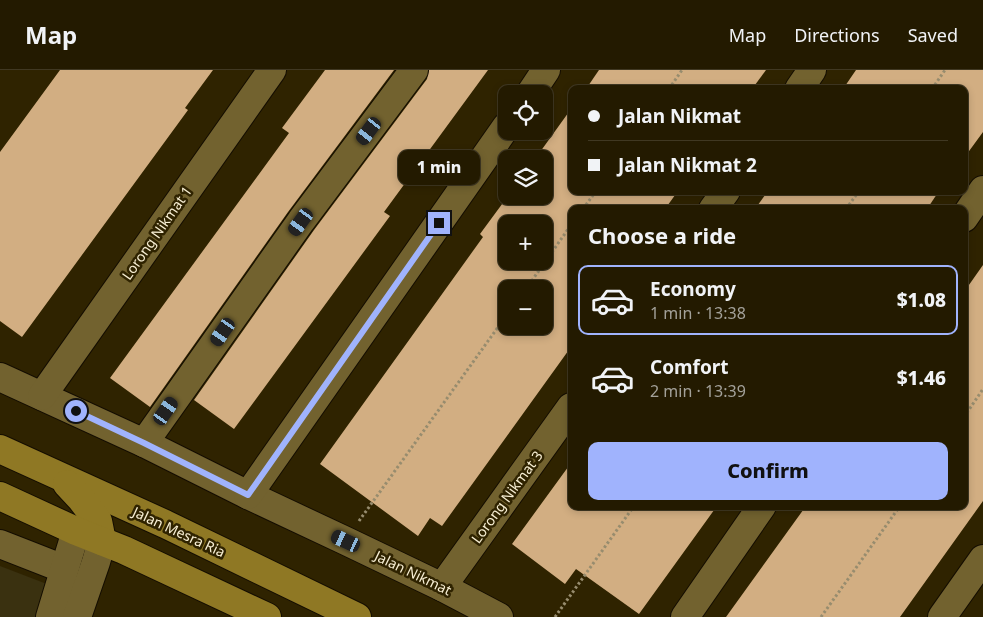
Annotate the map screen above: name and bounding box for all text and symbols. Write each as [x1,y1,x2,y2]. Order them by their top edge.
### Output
text: Map [25,18,77,51]
text: Map [729,23,766,47]
text: Directions [794,23,880,47]
text: Saved [908,23,958,47]
map controls [498,85,553,335]
button: locate [498,85,553,140]
text: Jalan Nikmat [618,103,741,129]
car [353,115,384,147]
callout: 1 min [398,150,480,186]
button: layers [498,150,553,205]
text: Jalan Nikmat 2 [618,152,757,178]
text: 1 min [417,156,461,178]
street label: Lorong Nikmat 1 [117,182,196,283]
car [286,205,315,239]
route end [428,212,450,234]
button: + [498,215,553,270]
text: Choose a ride [588,220,736,250]
text: Economy [650,276,736,302]
icon: car [590,278,635,323]
button: − [498,280,553,335]
text: $1.08 [897,287,946,313]
text: 1 min · 13:38 [650,302,746,324]
car [208,315,237,349]
text: Comfort [650,354,729,380]
icon: car [590,356,635,401]
text: $1.46 [897,365,946,391]
text: 2 min · 13:39 [650,380,746,402]
car [151,394,180,428]
route start [65,400,87,422]
button: Confirm [588,442,948,500]
street label: Lorong Nikmat 3 [467,447,547,547]
street label: Jalan Mesra Ria [128,501,228,561]
car [329,528,362,554]
street label: Jalan Nikmat [370,545,455,599]

